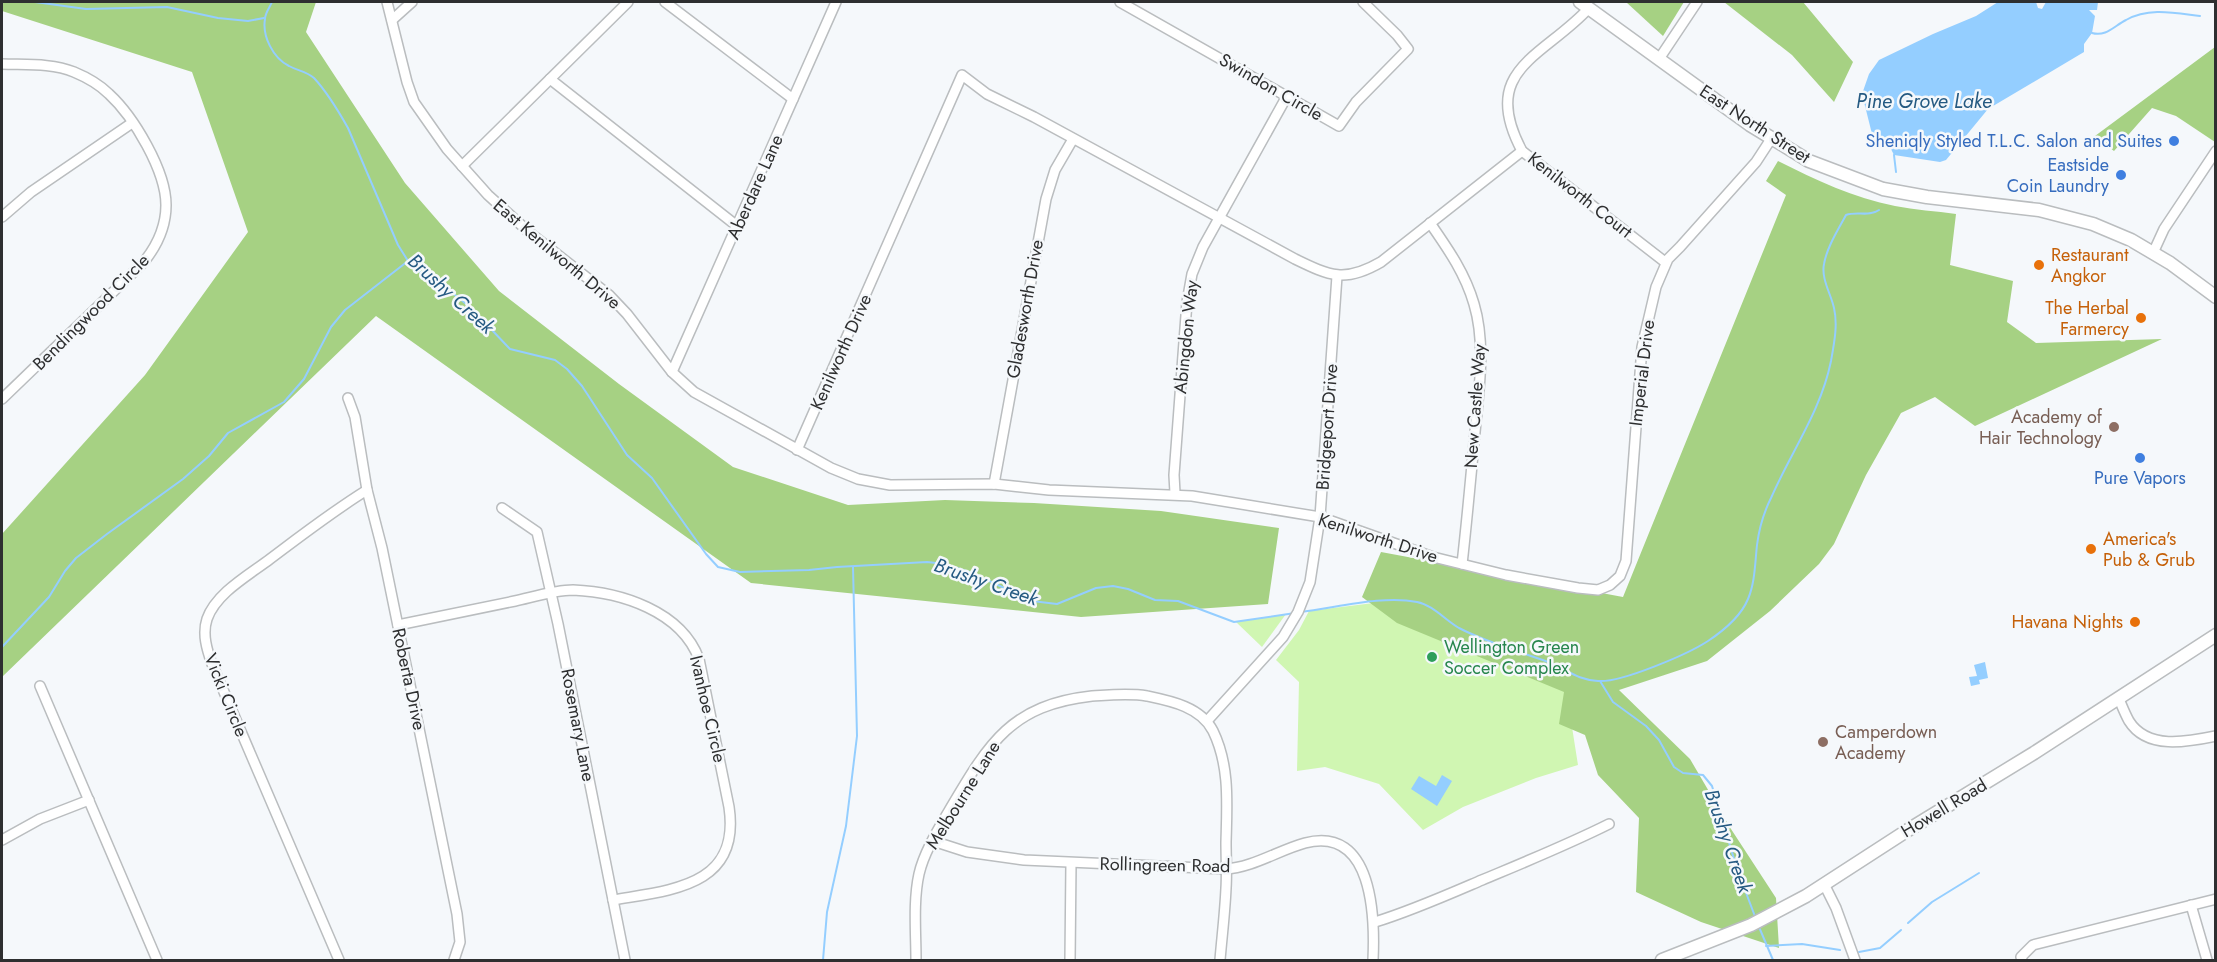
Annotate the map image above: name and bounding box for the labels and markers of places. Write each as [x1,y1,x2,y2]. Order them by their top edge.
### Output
place label: Sheniqly Styled T.L.C. Salon and Suites [1866,128,2162,154]
marker: Sheniqly Styled T.L.C. Salon and Suites [2167,134,2181,148]
place label: Eastside Coin Laundry [2007,152,2109,199]
marker: Eastside Coin Laundry [2114,168,2128,182]
place label: Restaurant Angkor [2051,242,2129,289]
marker: Restaurant Angkor [2032,258,2046,272]
place label: The Herbal Farmercy [2045,295,2129,342]
marker: The Herbal Farmercy [2134,311,2148,325]
place label: Academy of Hair Technology [1979,404,2103,451]
marker: Academy of Hair Technology [2107,420,2121,434]
marker: Pure Vapors [2133,451,2147,465]
place label: Pure Vapors [2094,465,2186,491]
place label: America's Pub & Grub [2103,526,2195,573]
marker: America's Pub & Grub [2084,542,2098,556]
place label: Havana Nights [2012,609,2123,635]
marker: Havana Nights [2128,615,2142,629]
place label: Wellington Green Soccer Complex [1444,634,1579,681]
marker: Wellington Green Soccer Complex [1425,650,1439,664]
place label: Camperdown Academy [1835,719,1937,766]
marker: Camperdown Academy [1816,735,1830,749]

